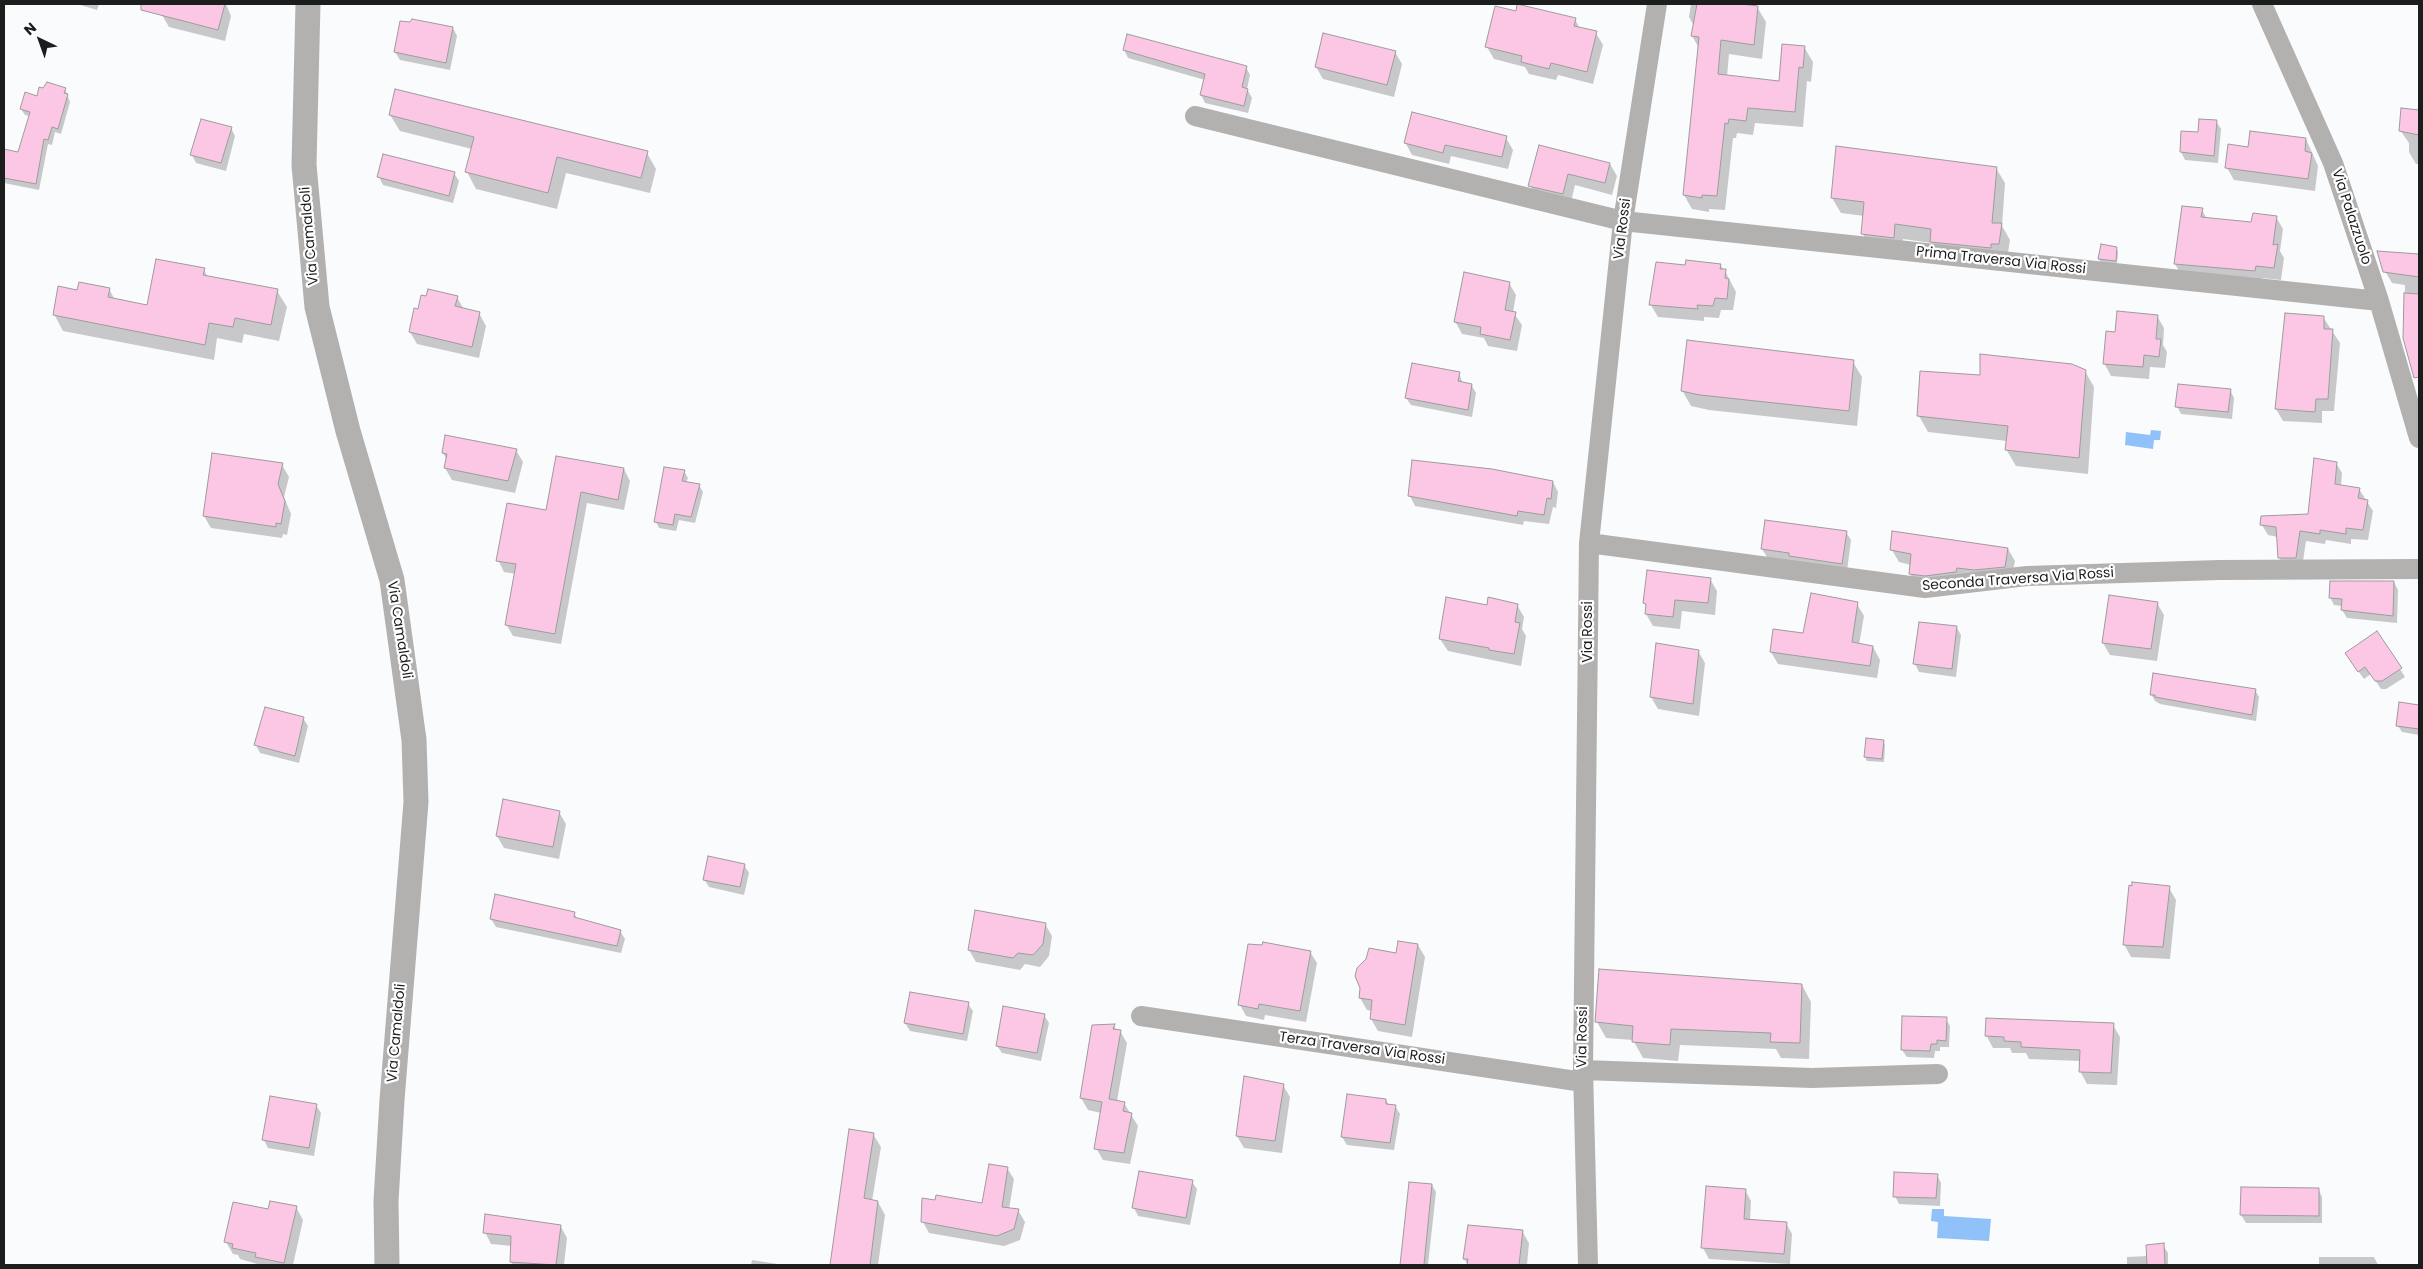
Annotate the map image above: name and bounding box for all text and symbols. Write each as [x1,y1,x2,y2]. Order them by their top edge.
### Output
north arrow [15,15,65,65]
text: N [19,18,41,40]
street label: Via Palazzuolo [2328,167,2374,267]
street label: Via Camaldoli [297,186,323,286]
street label: Via Rossi [1611,197,1635,261]
street label: Prima Traversa Via Rossi [1915,244,2087,278]
street label: Seconda Traversa Via Rossi [1922,565,2114,595]
street label: Via Camaldoli [383,580,415,680]
street label: Via Rossi [1580,601,1596,663]
street label: Via Camaldoli [384,983,410,1083]
street label: Via Rossi [1574,1006,1592,1068]
street label: Terza Traversa Via Rossi [1278,1029,1446,1069]

